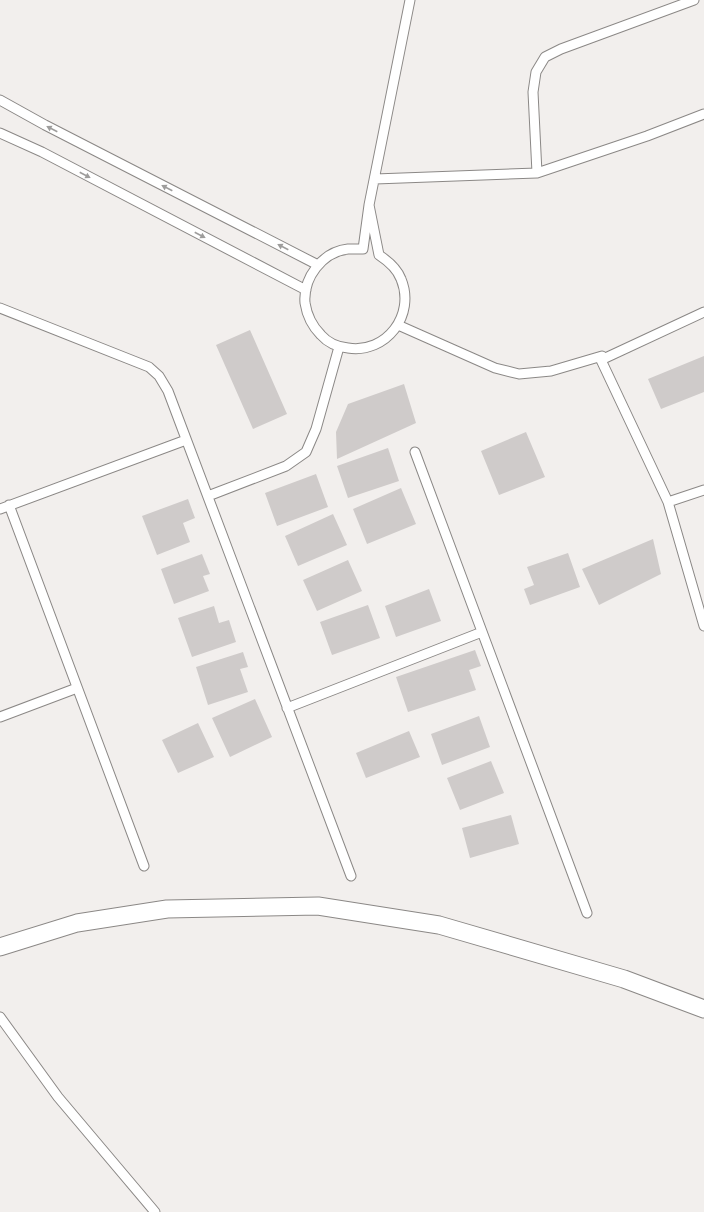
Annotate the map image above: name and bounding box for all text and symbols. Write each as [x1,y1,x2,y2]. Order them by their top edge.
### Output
one-way arrow [46,126,57,132]
one-way arrow [79,172,91,178]
one-way arrow [162,185,173,191]
one-way arrow [195,232,206,238]
one-way arrow [277,244,289,250]

